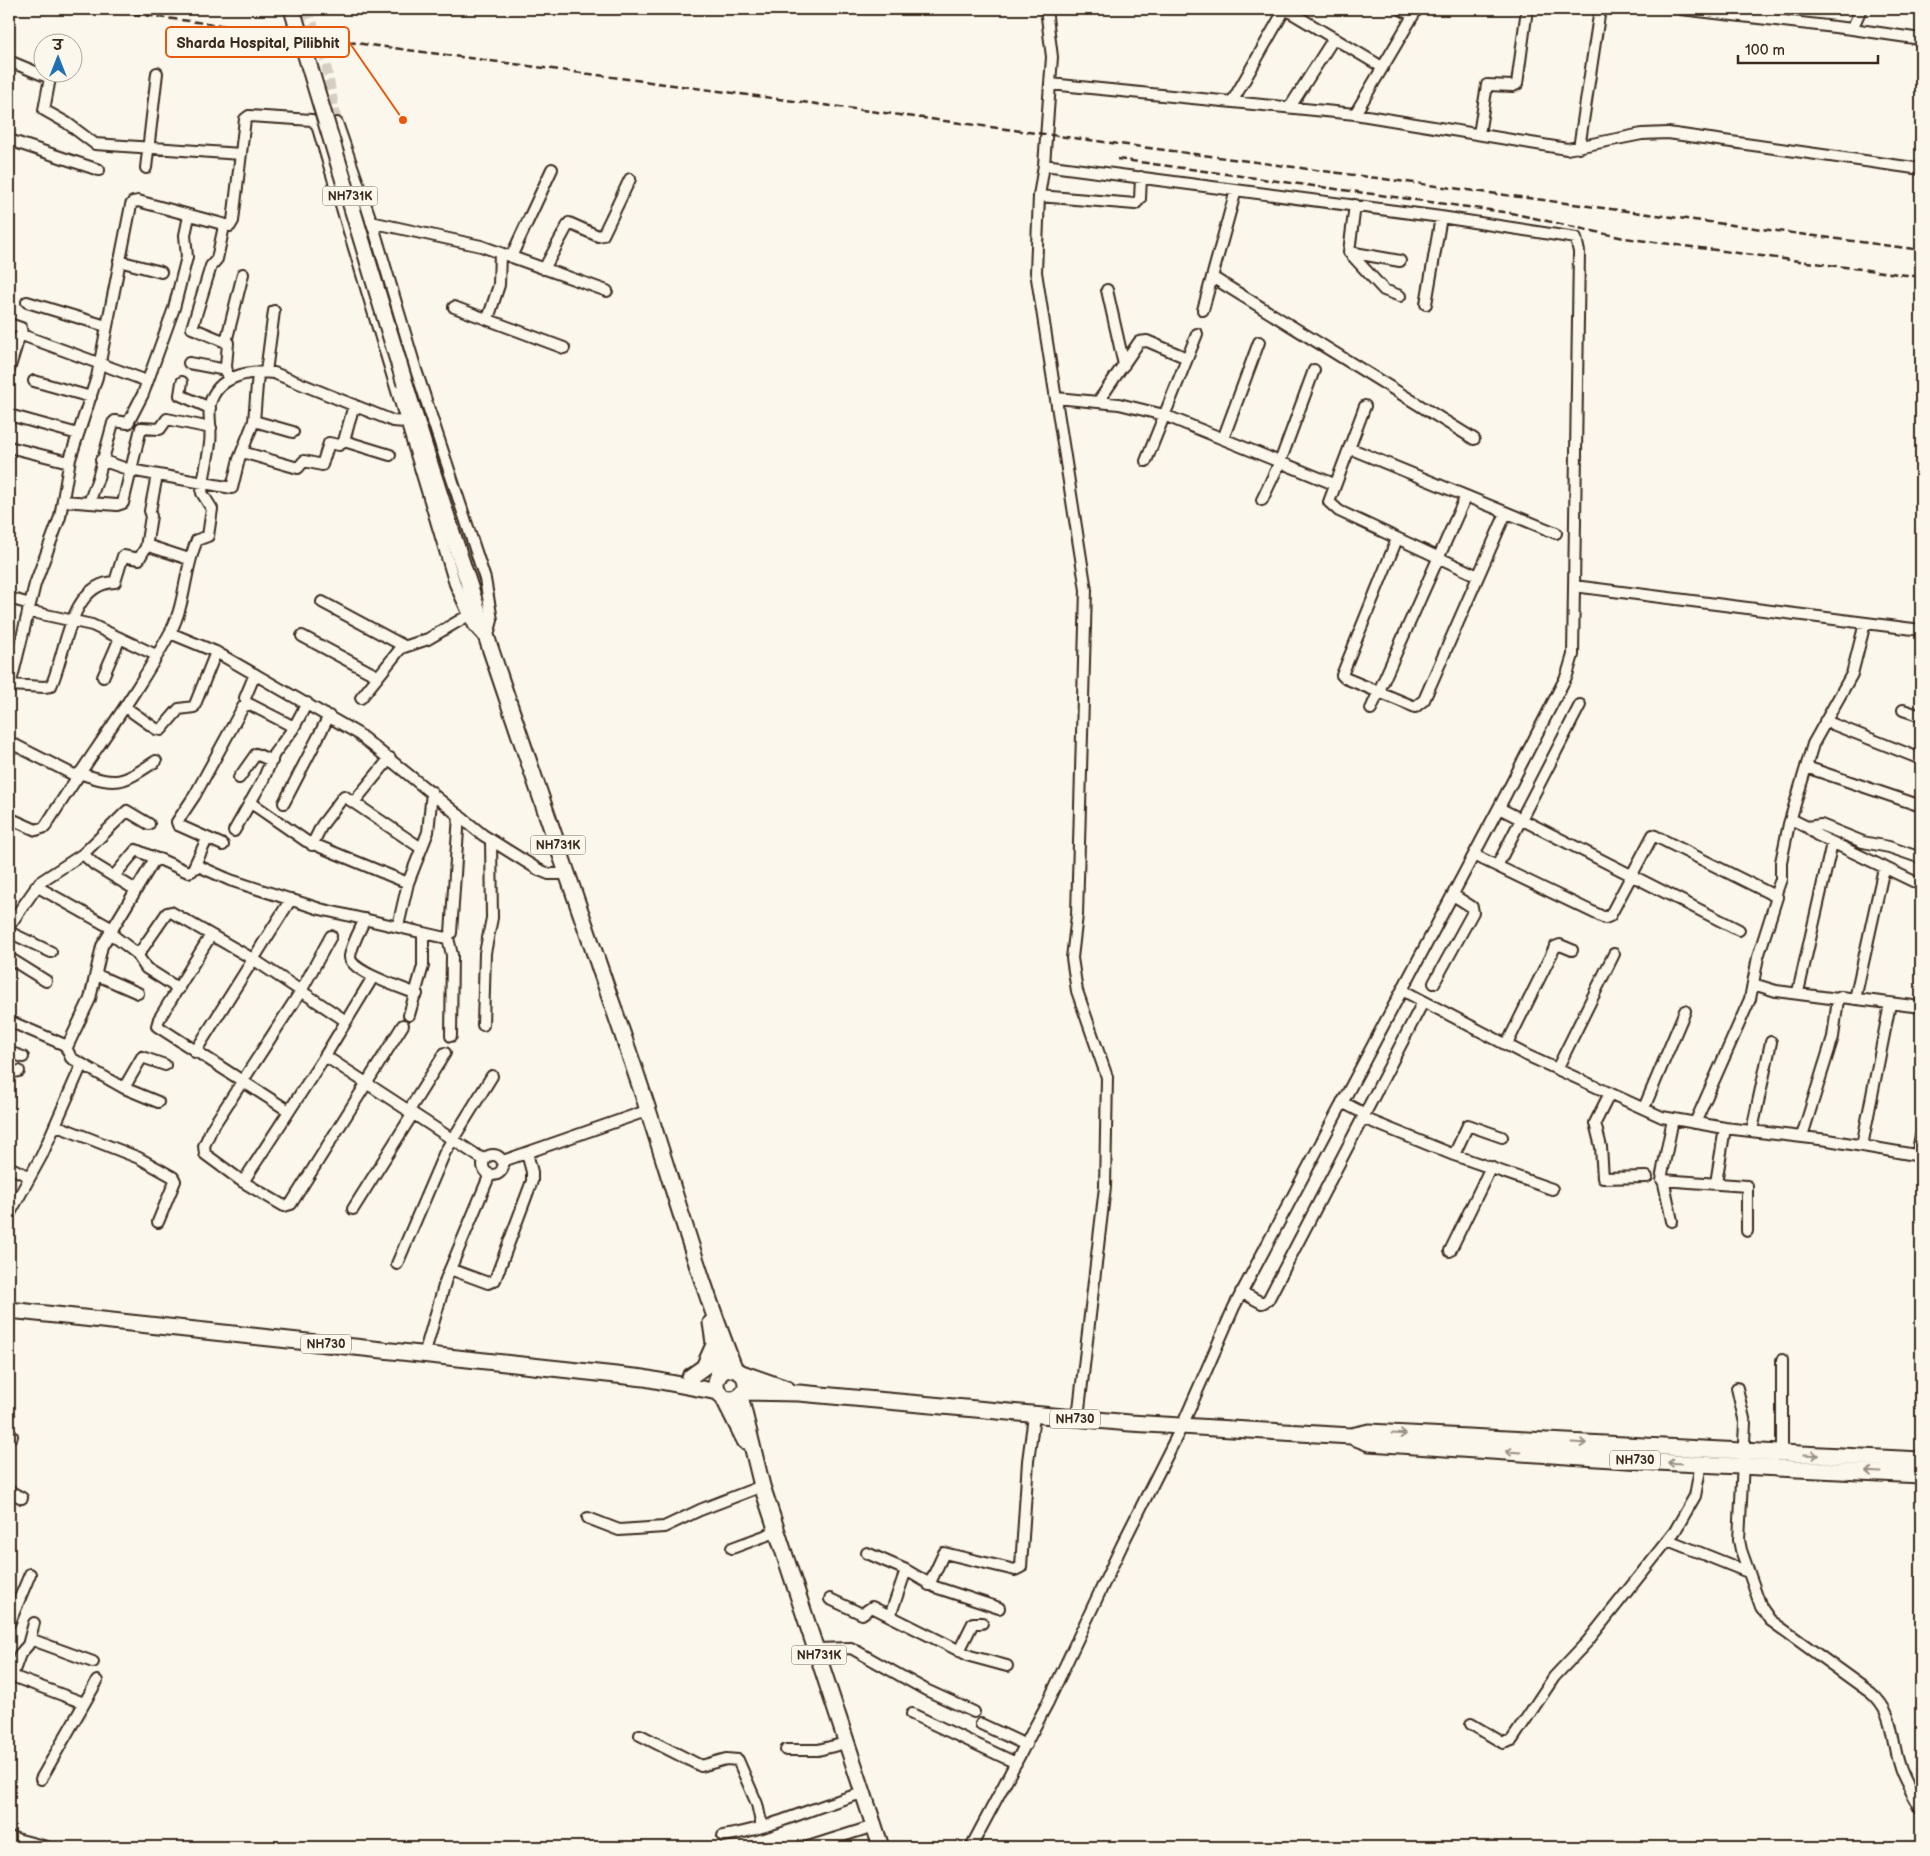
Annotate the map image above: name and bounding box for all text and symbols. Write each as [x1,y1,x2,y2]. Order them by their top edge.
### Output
callout: Sharda Hospital, Pilibhit [166,27,349,57]
north arrow [32,32,82,82]
scale bar [1738,32,1878,64]
text: Sharda Hospital, Pilibhit [176,34,340,53]
text: उ [51,37,64,54]
text: 100 m [1745,41,1785,60]
road number: NH731K [322,187,378,206]
road number: NH731K [530,836,586,854]
road number: NH730 [301,1335,351,1354]
road number: NH730 [1050,1410,1100,1428]
one-way arrow [1391,1429,1407,1438]
one-way arrow [1571,1439,1587,1448]
one-way arrow [1505,1448,1521,1457]
road number: NH730 [1610,1450,1660,1470]
one-way arrow [1802,1450,1819,1460]
one-way arrow [1668,1458,1684,1467]
one-way arrow [1865,1468,1881,1477]
road number: NH731K [792,1646,846,1664]

